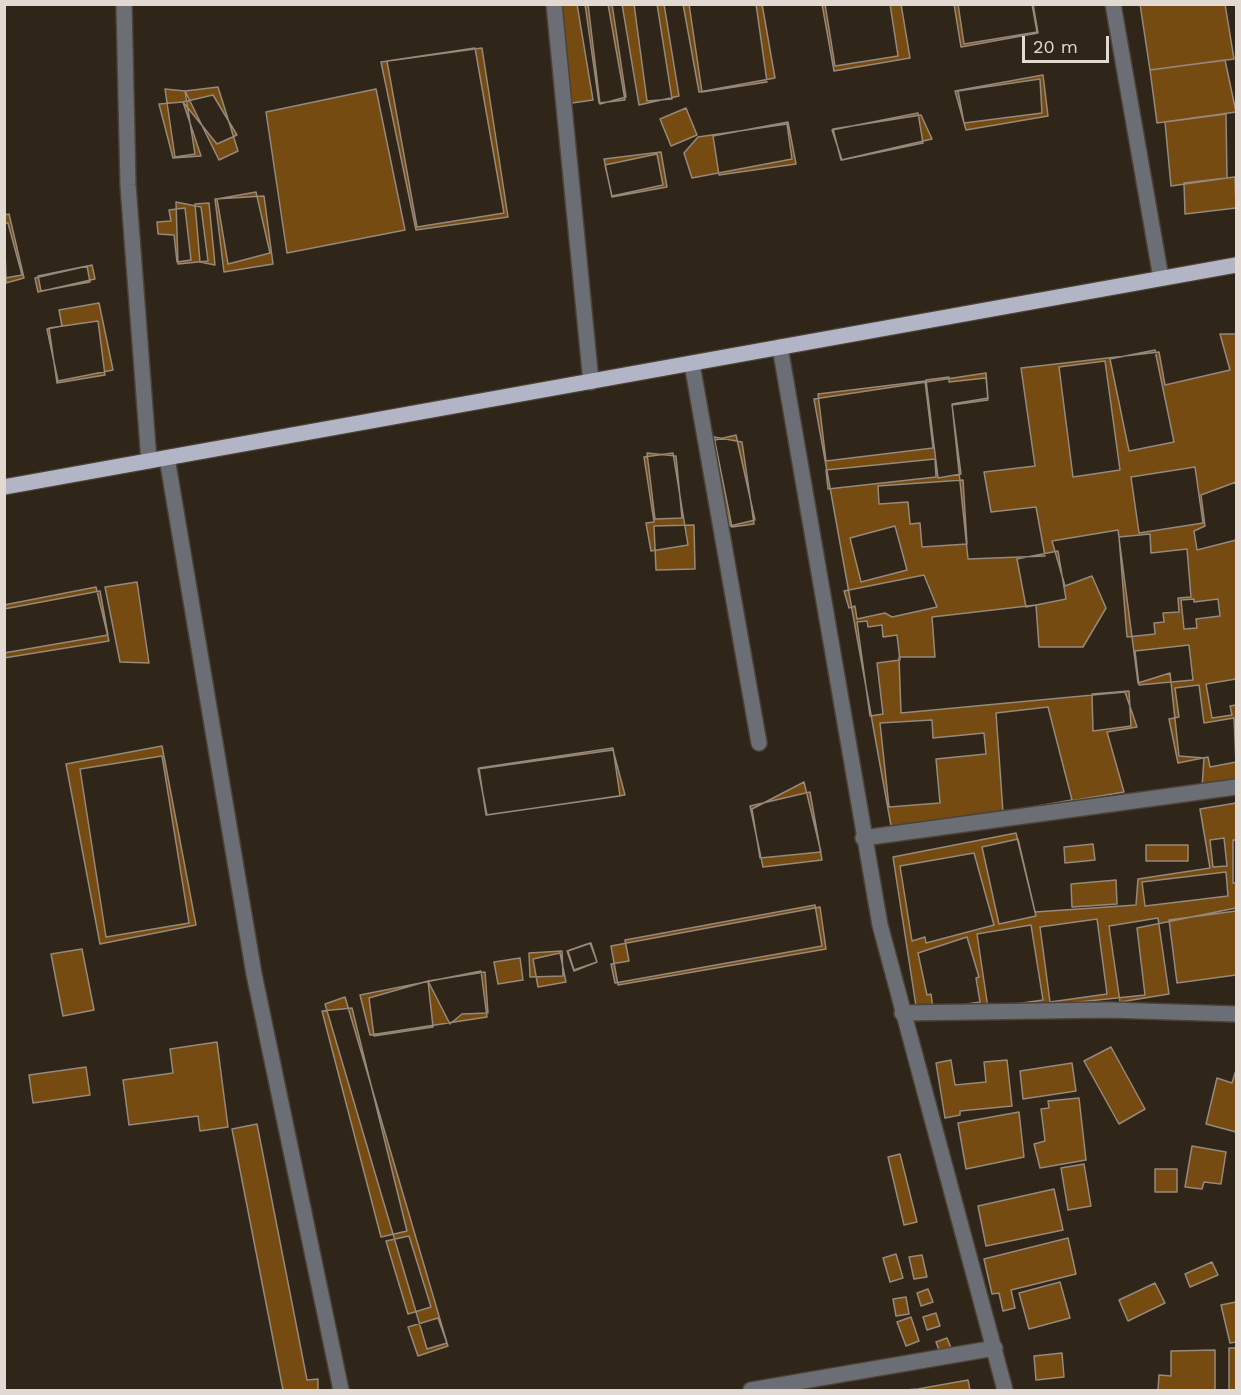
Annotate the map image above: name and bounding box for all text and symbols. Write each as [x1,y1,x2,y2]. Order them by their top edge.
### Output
scale bar [1025,24,1112,62]
text: 20 m [1033,36,1078,57]

